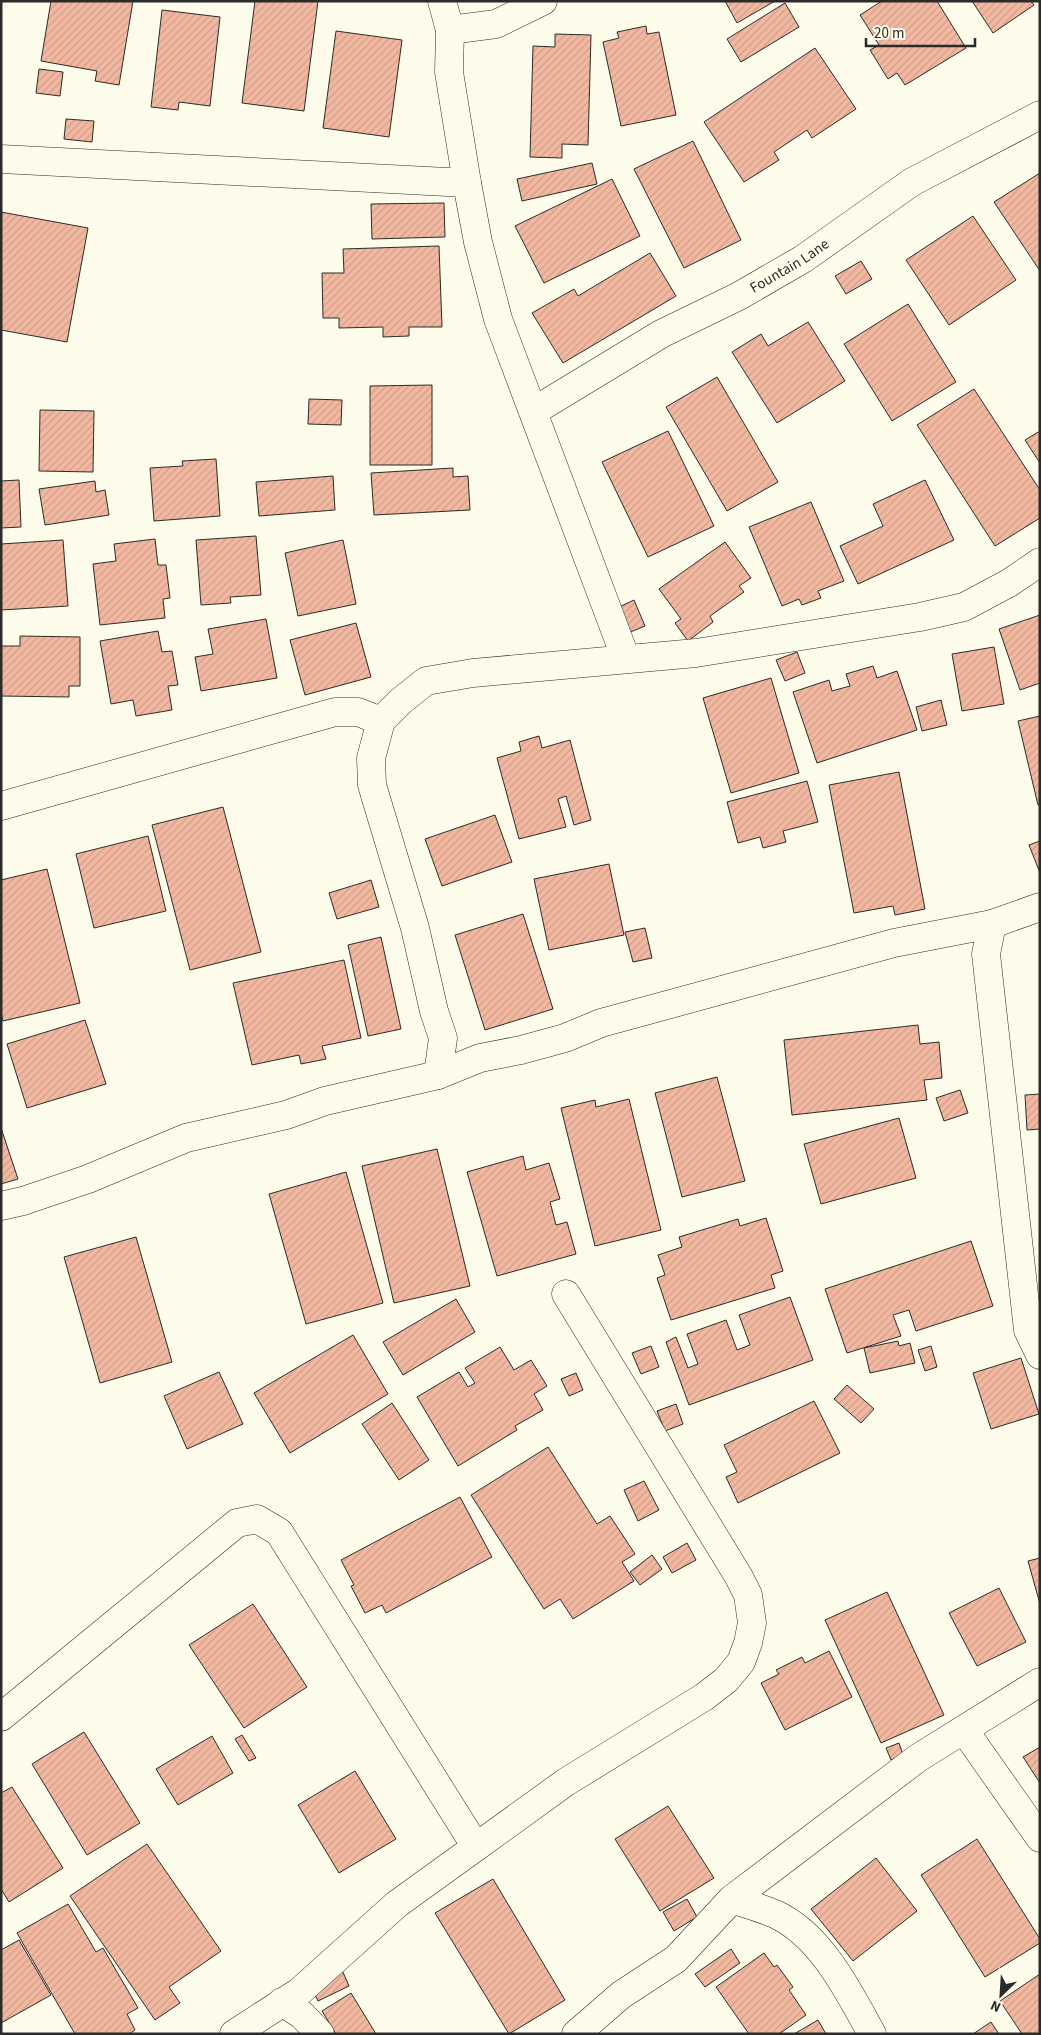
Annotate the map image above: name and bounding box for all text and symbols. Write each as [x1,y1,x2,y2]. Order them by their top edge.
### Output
scale bar [866,15,975,47]
text: 20 m [874,23,904,44]
street label: Fountain Lane [746,234,833,299]
north arrow [976,1970,1026,2020]
text: N [987,1995,1004,2017]

